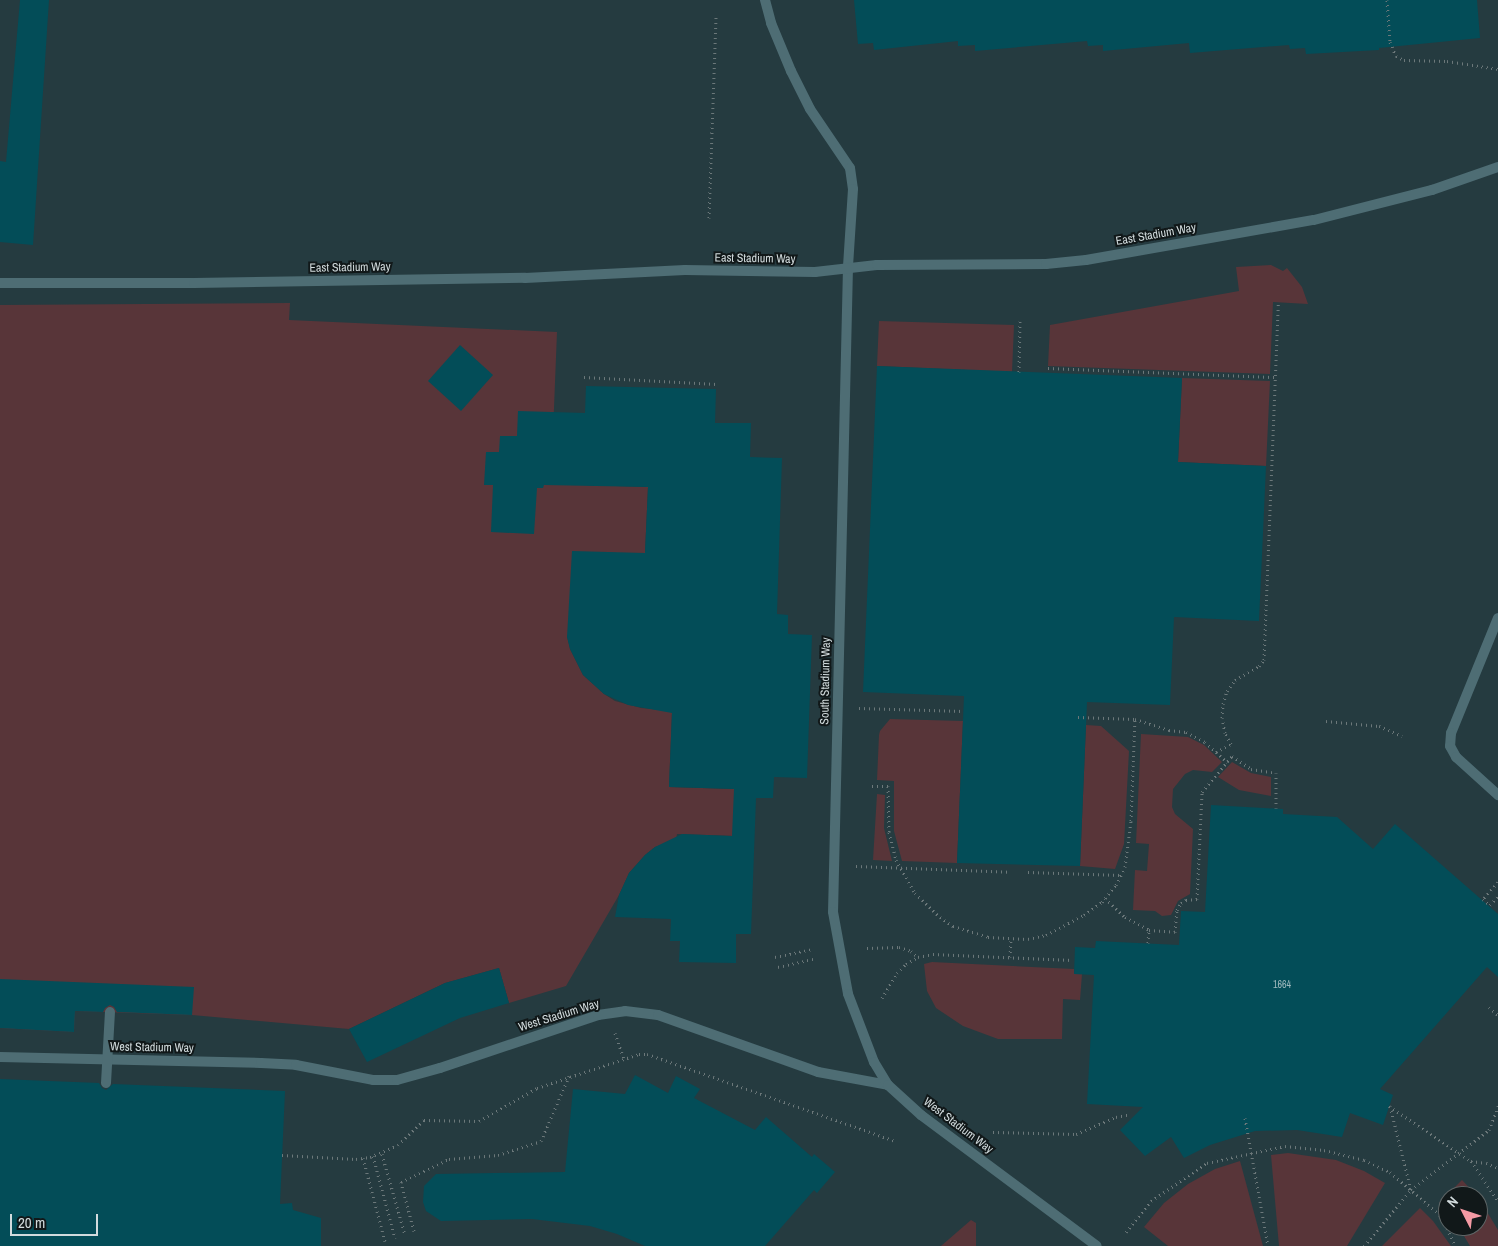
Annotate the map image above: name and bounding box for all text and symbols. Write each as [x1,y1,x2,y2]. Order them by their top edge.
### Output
street label: East Stadium Way [1115,221,1197,249]
street label: East Stadium Way [714,251,796,267]
street label: East Stadium Way [309,260,391,276]
street label: South Stadium Way [818,637,834,725]
house number: 1664 [1273,979,1291,991]
street label: West Stadium Way [517,997,601,1035]
street label: West Stadium Way [110,1040,194,1056]
street label: West Stadium Way [920,1095,996,1157]
north arrow [1438,1186,1488,1236]
text: N [1443,1193,1462,1211]
scale bar [12,1204,100,1236]
text: 20 m [18,1212,45,1233]

